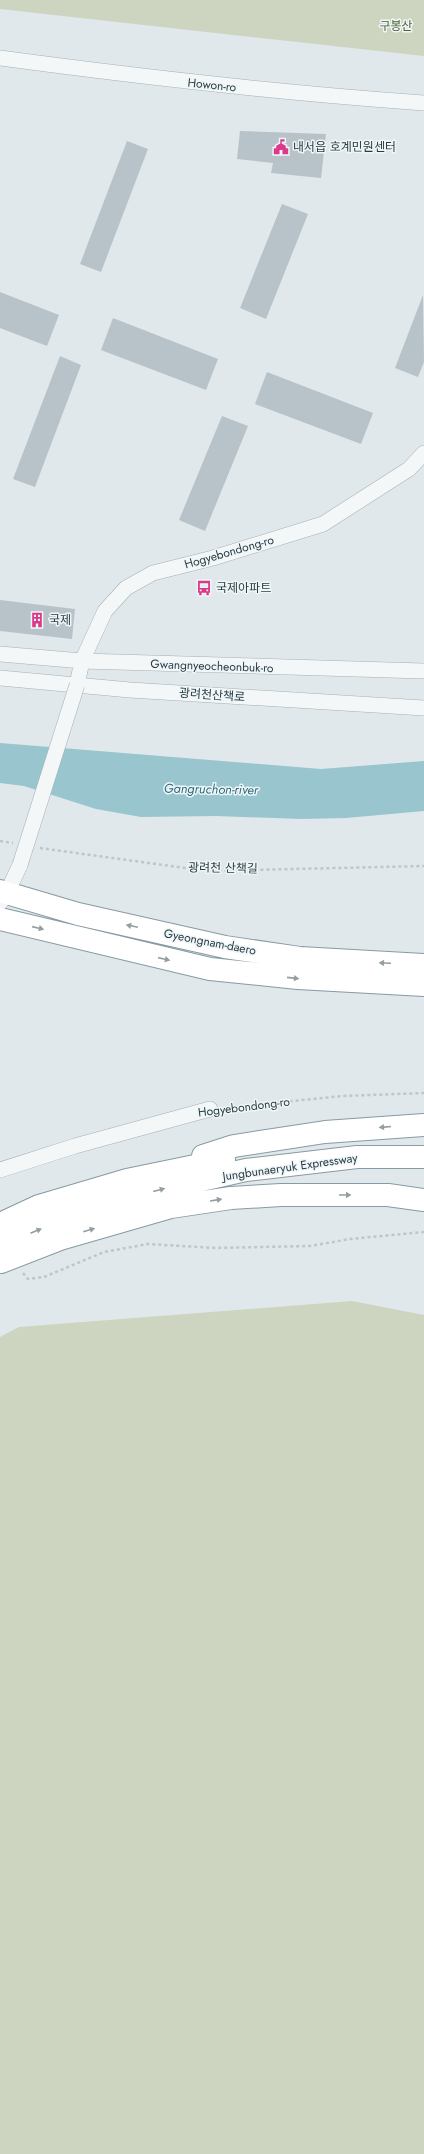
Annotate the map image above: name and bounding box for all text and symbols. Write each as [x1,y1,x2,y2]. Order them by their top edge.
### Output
park label: 구봉산 [379,17,413,35]
street label: Howon-ro [187,73,238,97]
public building icon: 내서읍 호계민원센터 [272,138,290,156]
place label: 내서읍 호계민원센터 [293,138,396,156]
street label: Hogyebondong-ro [182,530,276,573]
bus stop icon: 국제아파트 [195,579,213,597]
place label: 국제아파트 [216,579,271,597]
building icon: 국제 [28,611,46,629]
place label: 국제 [49,611,71,629]
street label: Gwangnyeocheonbuk-ro [150,655,274,677]
street label: 광려천산책로 [178,684,246,706]
water label: Gangruchon-river [164,779,259,799]
street label: 광려천 산책길 [188,858,258,878]
one-way arrow [126,923,139,929]
street label: Gyeongnam-daero [162,924,258,960]
one-way arrow [32,925,44,931]
one-way arrow [158,956,170,962]
one-way arrow [379,959,391,966]
one-way arrow [287,974,299,981]
street label: Hogyebondong-ro [197,1092,291,1122]
one-way arrow [379,1124,391,1131]
street label: Jungbunaeryuk Expressway [219,1149,359,1186]
one-way arrow [153,1187,165,1193]
one-way arrow [339,1192,352,1198]
one-way arrow [210,1197,222,1203]
one-way arrow [84,1227,96,1233]
one-way arrow [30,1228,41,1234]

